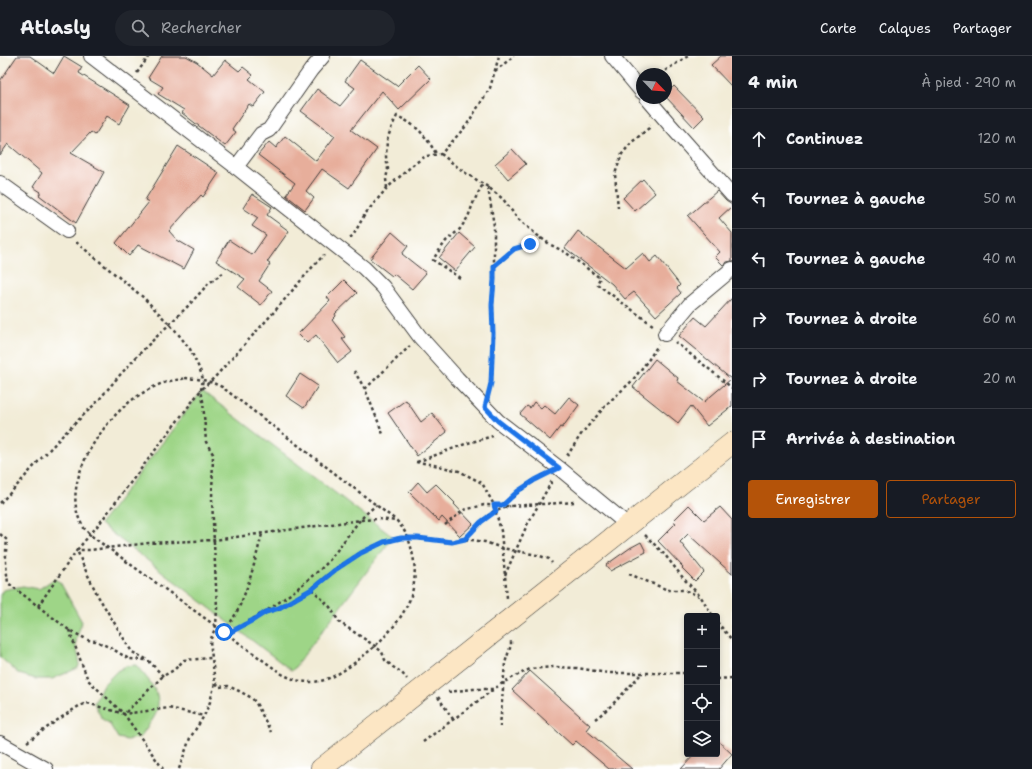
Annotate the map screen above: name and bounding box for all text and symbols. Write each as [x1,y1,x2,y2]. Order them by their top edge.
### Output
search box [115,10,395,46]
text: Atlasly [20,15,91,40]
icon: search [129,17,151,39]
text: Rechercher [161,18,242,38]
text: Carte [820,19,857,37]
text: Calques [879,19,931,37]
text: Partager [953,19,1012,37]
north arrow [636,68,672,104]
text: 4 min [748,71,798,93]
text: À pied · 290 m [921,74,1016,91]
icon: ahead [748,128,770,150]
text: Continuez [786,129,863,149]
text: 120 m [978,130,1016,147]
icon: left [748,188,770,210]
text: Tournez à gauche [786,189,926,209]
text: 50 m [983,190,1016,207]
route end [521,235,539,253]
icon: left [748,248,770,270]
text: Tournez à gauche [786,249,926,269]
text: 40 m [982,250,1016,267]
icon: right [748,308,770,330]
text: Tournez à droite [786,309,918,329]
text: 60 m [983,310,1016,327]
icon: right [748,368,770,390]
text: Tournez à droite [786,369,918,389]
text: 20 m [983,370,1016,387]
icon: arrive [748,428,770,450]
text: Arrivée à destination [786,429,955,449]
button: Enregistrer [748,480,878,518]
button: Partager [886,480,1016,518]
map controls [684,613,720,757]
button: + [684,613,720,649]
route start [215,623,233,641]
button: − [684,649,720,685]
button: locate [684,685,720,721]
button: layers [684,721,720,757]

